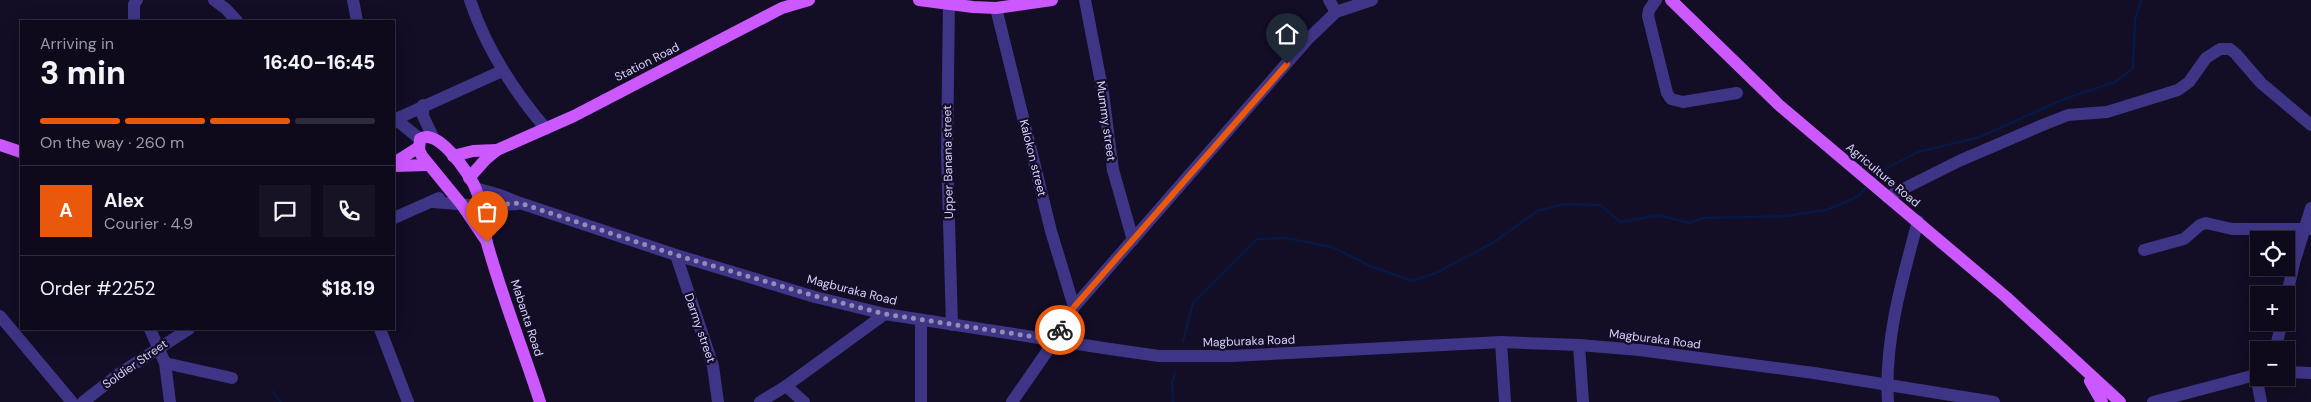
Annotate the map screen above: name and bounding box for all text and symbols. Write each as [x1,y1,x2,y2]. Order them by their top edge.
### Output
pin [1266,13,1308,64]
icon: home [1273,20,1301,48]
text: Arriving in [40,33,114,54]
street label: Station Road [612,39,682,85]
text: 16:40–16:45 [264,50,375,75]
text: 3 min [40,52,126,94]
street label: Mummy street [1092,80,1120,162]
street label: Upper Banana street [939,105,957,219]
street label: Kalokon street [1016,118,1050,198]
text: On the way · 260 m [40,132,184,153]
street label: Agriculture Road [1843,139,1923,211]
button: chat [259,185,311,237]
button: phone [323,185,375,237]
text: Alex [104,188,144,213]
pin [466,191,508,242]
text: A [59,198,73,223]
icon: bag [473,198,501,226]
text: Courier · 4.9 [104,213,193,234]
map controls [2250,231,2295,386]
button: locate [2250,231,2295,276]
street label: Magburaka Road [805,271,899,309]
text: Order #2252 [40,276,156,301]
text: $18.19 [321,276,375,301]
street label: Mabanta Road [507,278,547,358]
button: + [2250,286,2295,331]
street label: Darmy street [681,291,719,365]
courier [1035,305,1085,355]
icon: bike [1046,316,1074,344]
street label: Magburaka Road [1608,325,1702,353]
street label: Magburaka Road [1203,331,1295,351]
street label: Soldier Street [99,336,171,392]
button: − [2250,341,2295,386]

